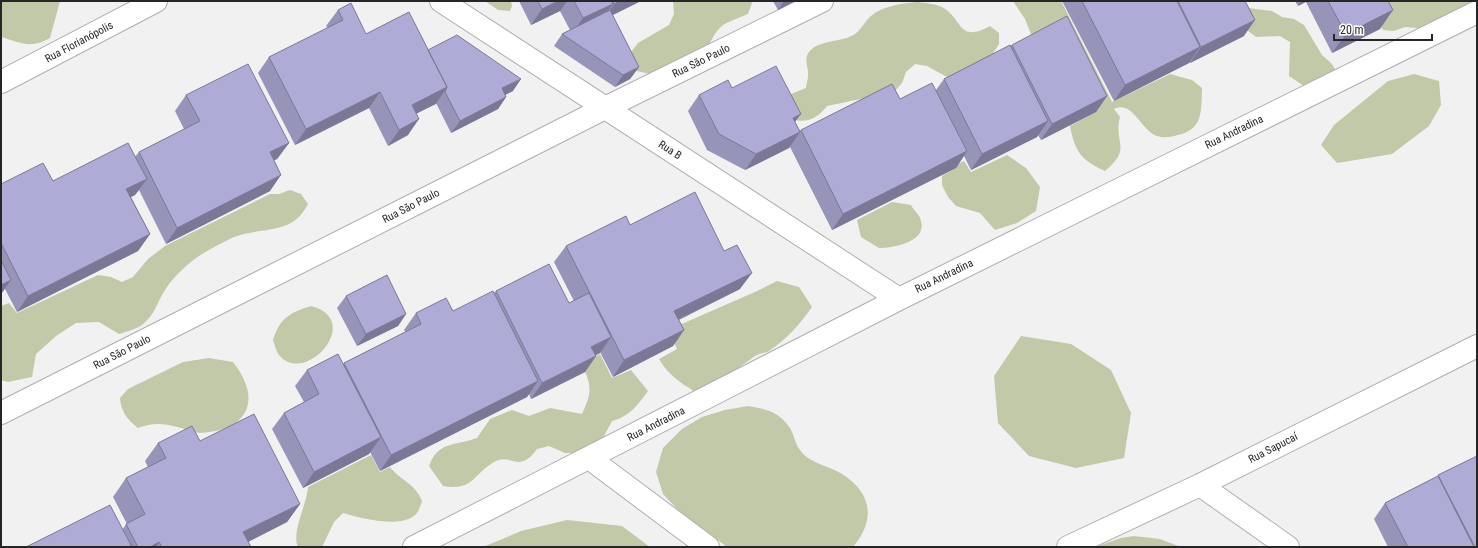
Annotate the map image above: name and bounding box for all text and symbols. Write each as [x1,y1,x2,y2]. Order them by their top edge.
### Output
scale bar [1334,16,1432,42]
street label: Rua Florianópolis [43,19,115,65]
text: 20 m [1340,23,1364,37]
street label: Rua São Paulo [670,41,732,81]
street label: Rua Andradina [1203,112,1265,152]
street label: Rua B [656,138,684,162]
street label: Rua São Paulo [380,186,442,226]
street label: Rua Andradina [913,256,975,296]
street label: Rua São Paulo [91,332,153,372]
street label: Rua Andradina [625,404,687,444]
street label: Rua Sapucaí [1246,430,1300,466]

